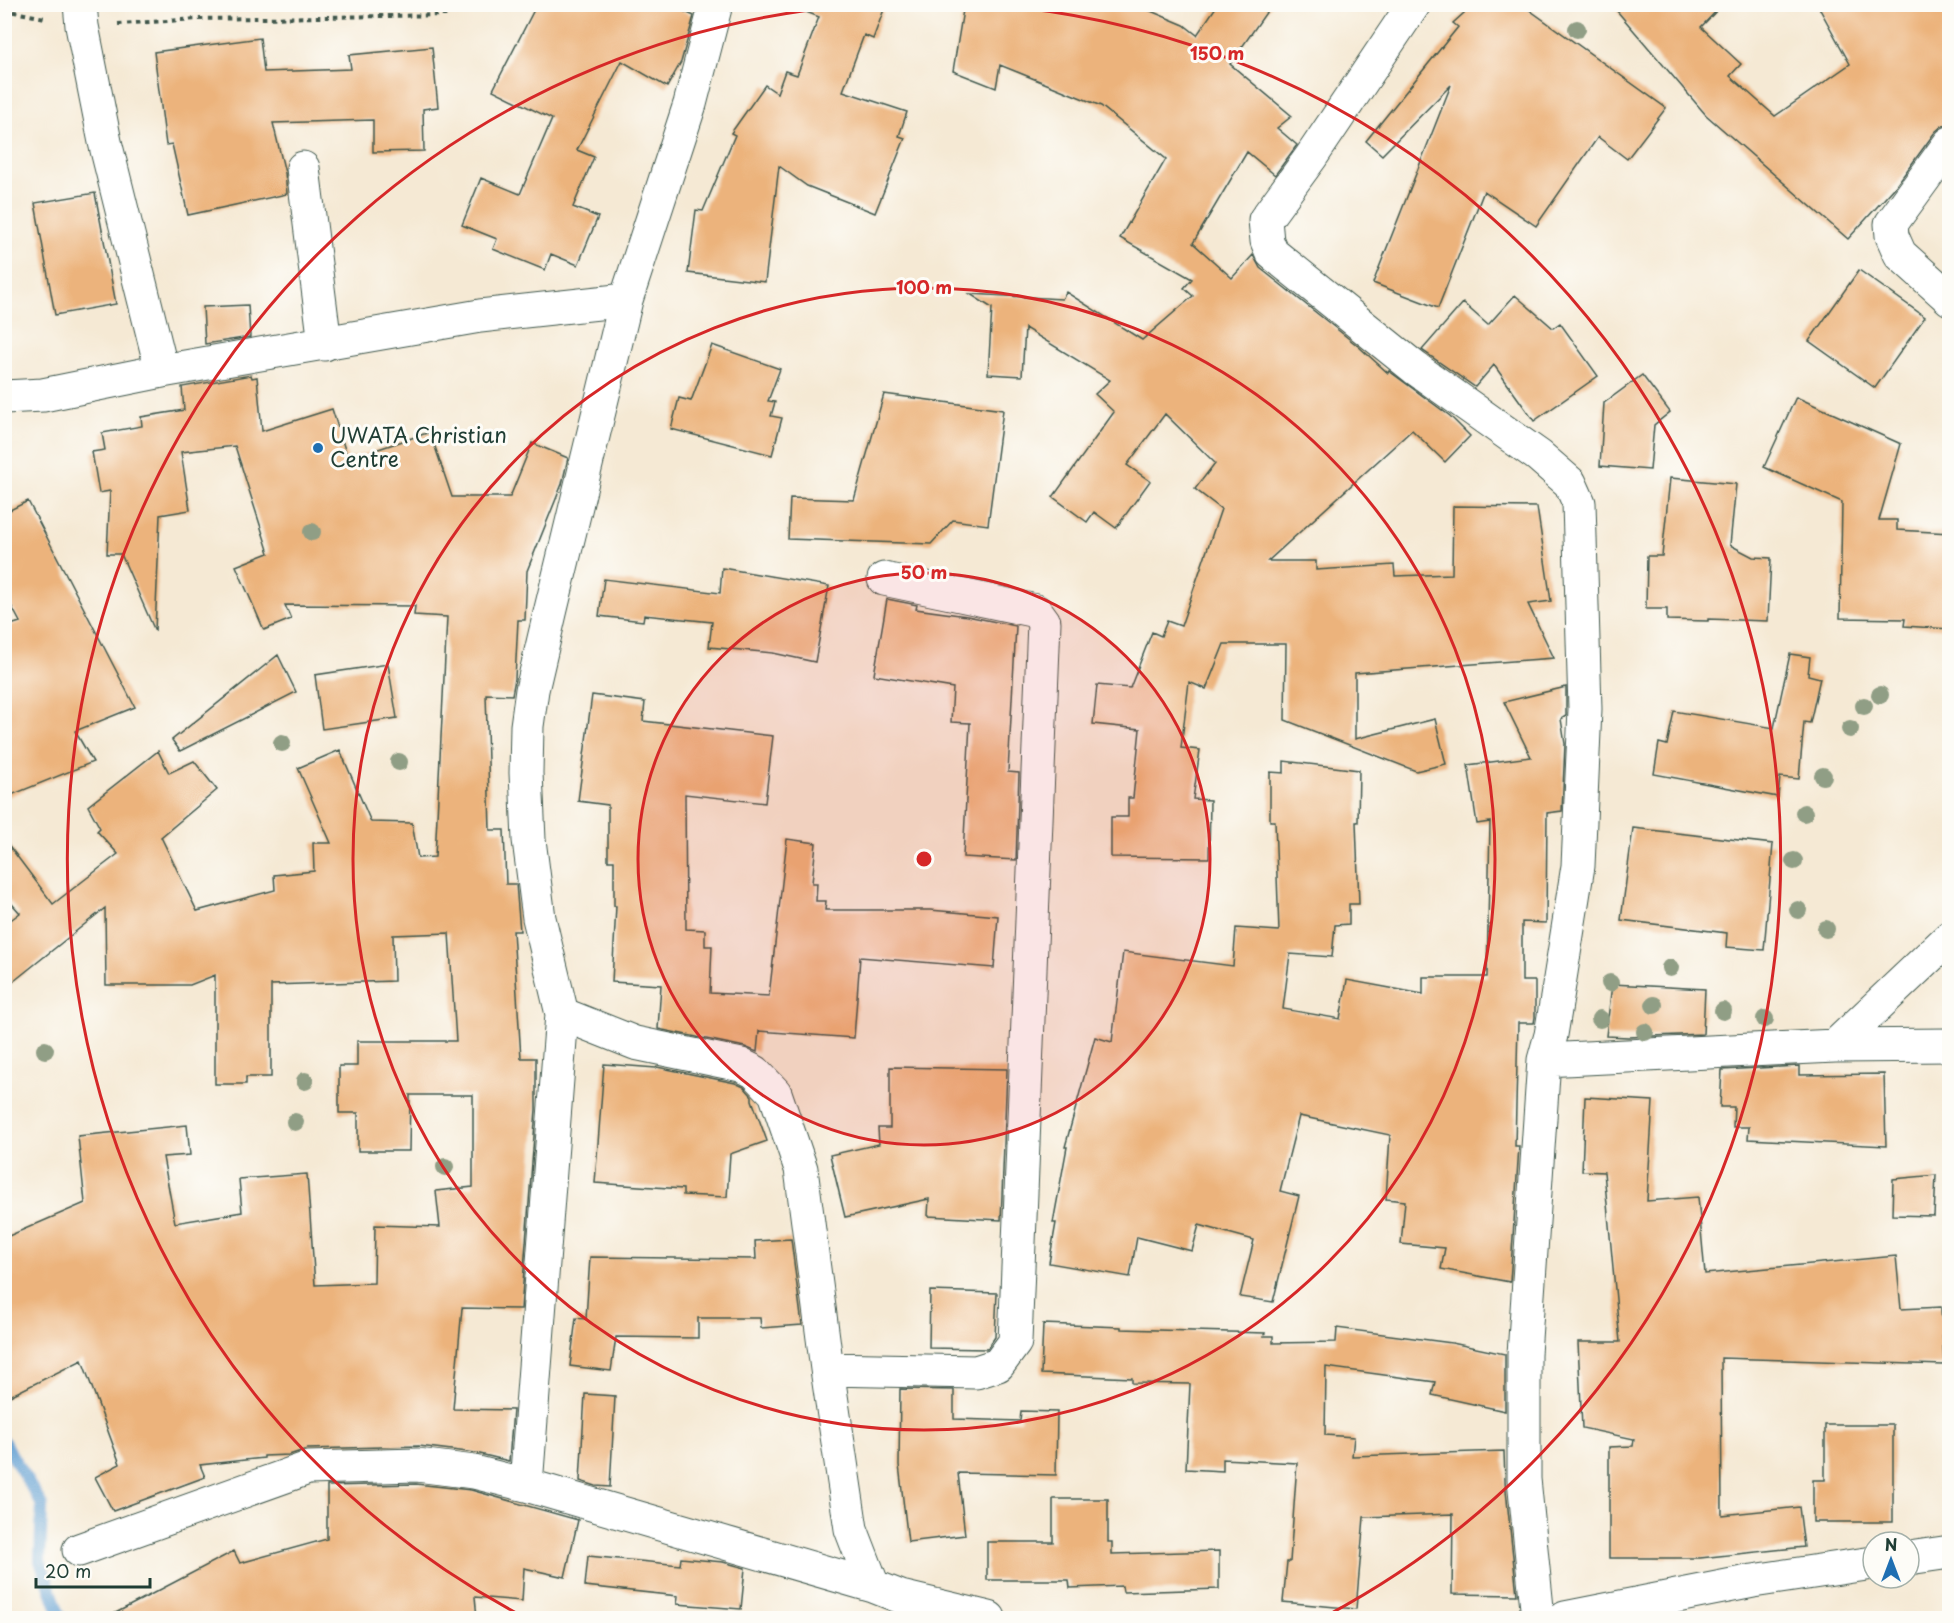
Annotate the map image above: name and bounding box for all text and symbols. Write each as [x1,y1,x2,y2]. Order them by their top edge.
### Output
text: 150 m [1190,39,1244,66]
text: 100 m [896,273,952,300]
place label: UWATA Christian Centre [330,418,507,474]
marker: UWATA Christian Centre [311,441,325,455]
text: 50 m [901,558,947,585]
centre of rings [914,849,934,869]
north arrow [1861,1530,1921,1590]
text: N [1885,1532,1897,1556]
scale bar [36,1551,150,1589]
text: 20 m [45,1557,91,1584]

